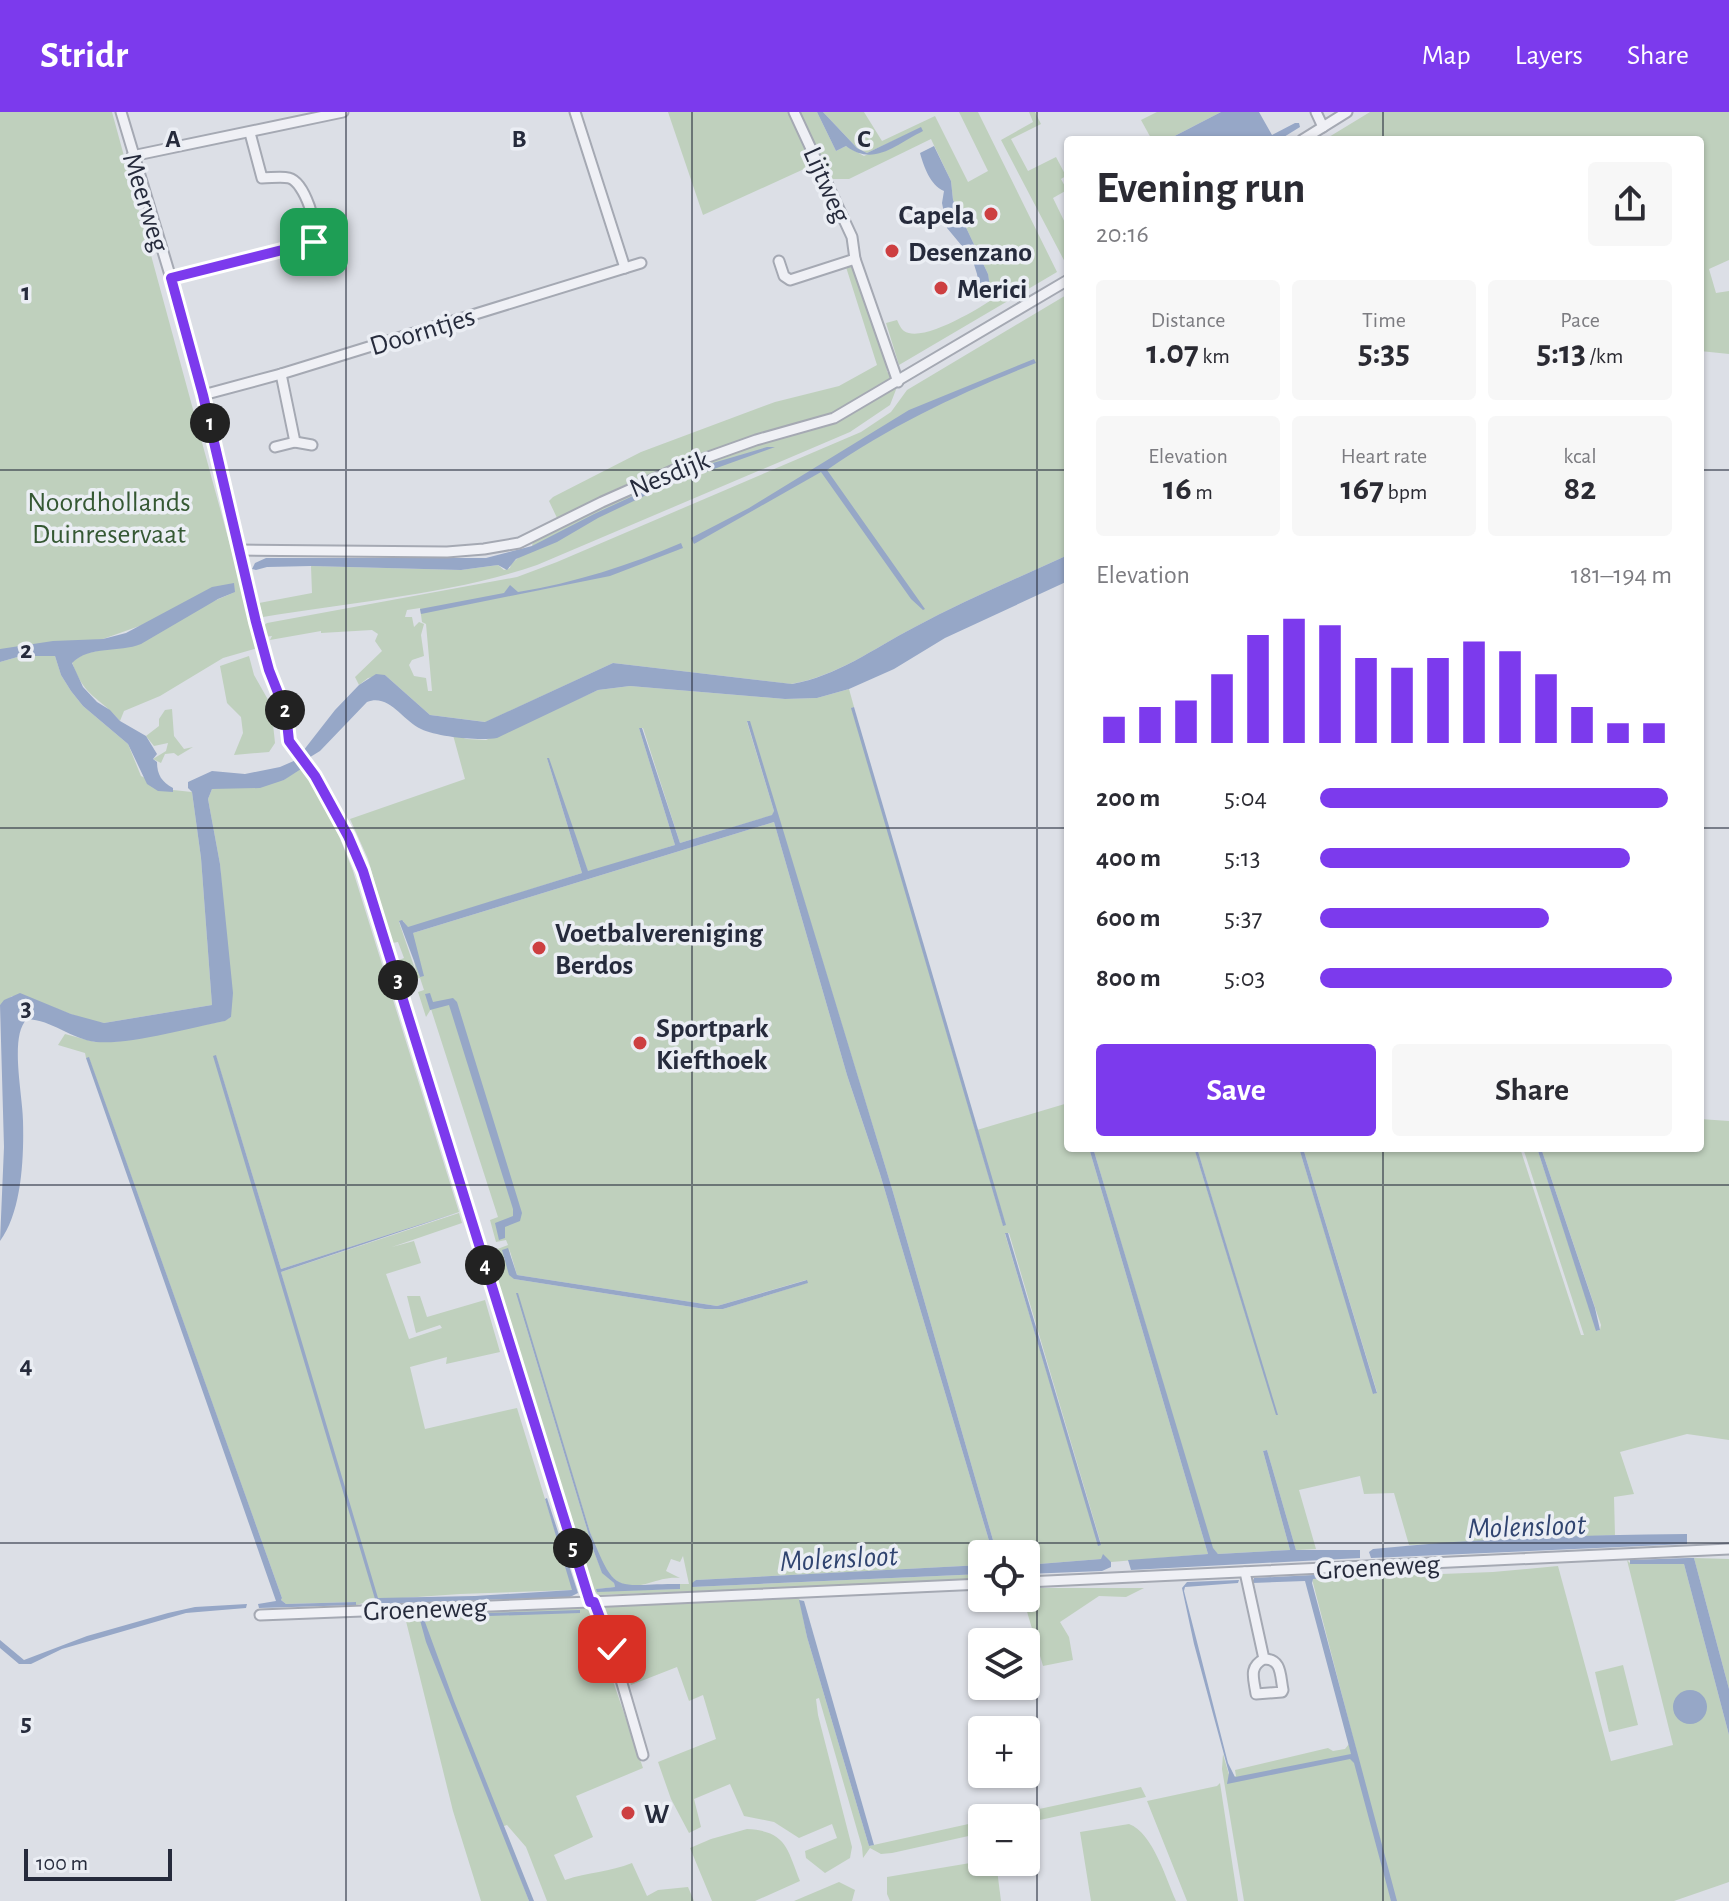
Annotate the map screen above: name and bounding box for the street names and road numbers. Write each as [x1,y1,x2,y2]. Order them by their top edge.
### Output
street label: Lijtweg [797,143,855,227]
street label: Meerweg [117,150,173,256]
street label: Doorntjes [367,303,479,361]
street label: Nesdijk [626,446,714,503]
street label: Groeneweg [1315,1551,1441,1585]
street label: Groeneweg [363,1594,488,1626]

